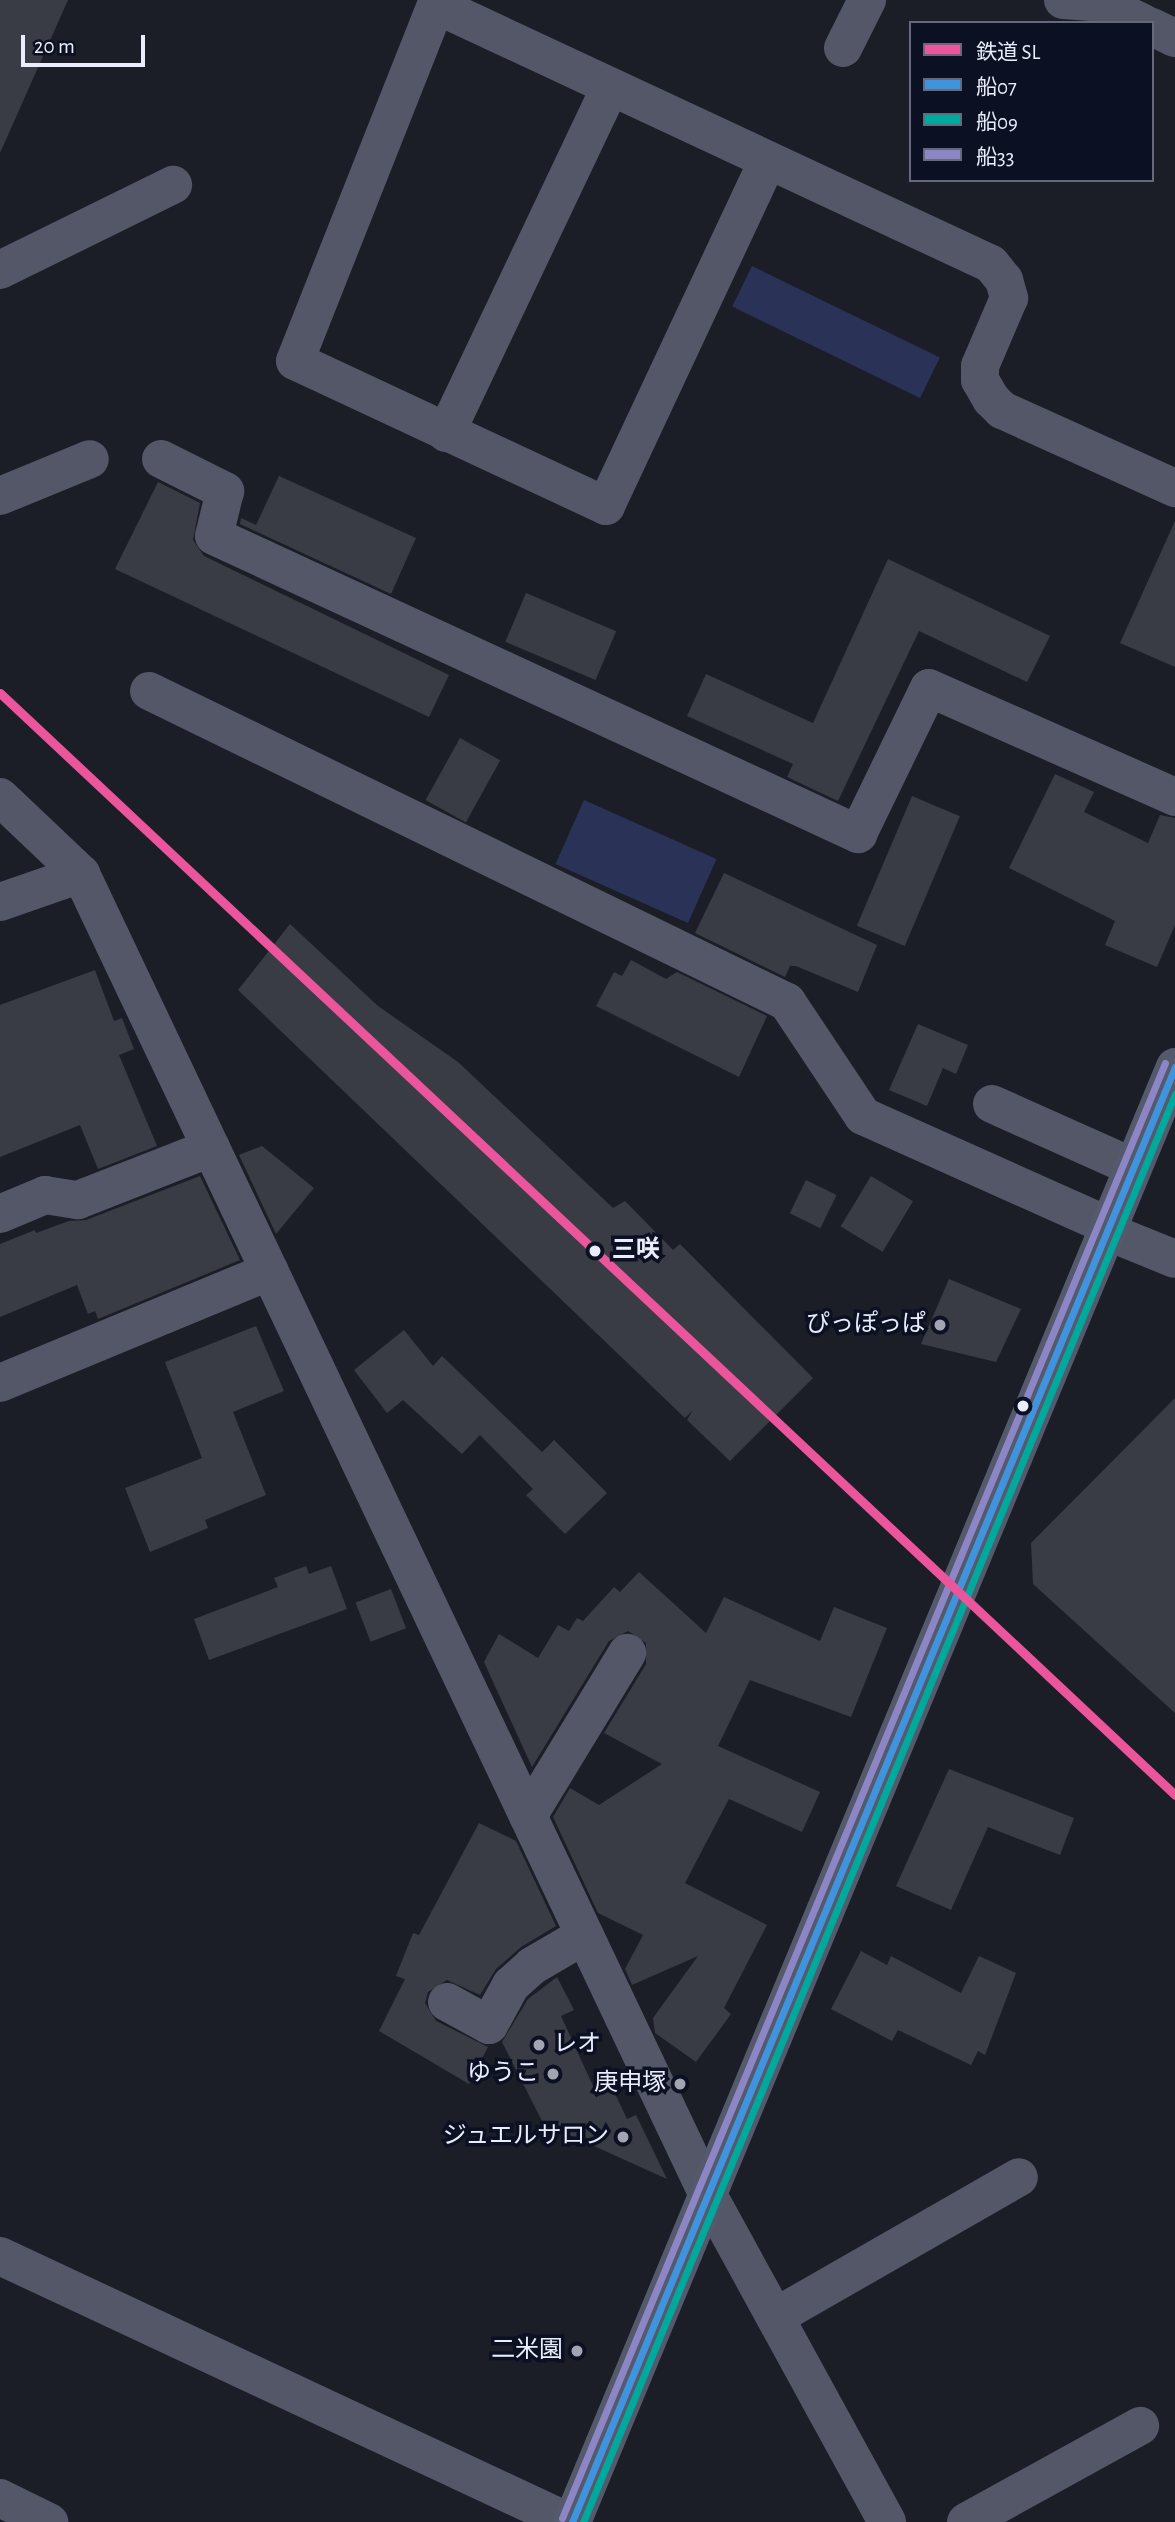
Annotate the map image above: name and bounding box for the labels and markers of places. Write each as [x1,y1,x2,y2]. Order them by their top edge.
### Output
place label: 三咲 [612,1237,660,1265]
marker: 三咲 [584,1240,606,1262]
place label: ぴっぽっぱ [806,1311,926,1339]
marker: ぴっぽっぱ [932,1317,948,1333]
unlabelled marker [1016,1399,1030,1413]
place label: レオ [553,2031,601,2059]
marker: レオ [531,2037,547,2053]
place label: ゆうこ [467,2060,539,2088]
marker: ゆうこ [545,2066,561,2082]
place label: 庚申塚 [594,2070,666,2098]
marker: 庚申塚 [672,2076,688,2092]
place label: ジュエルサロン [441,2123,609,2151]
marker: ジュエルサロン [615,2129,631,2145]
place label: 二米園 [491,2337,563,2365]
marker: 二米園 [569,2343,585,2359]

